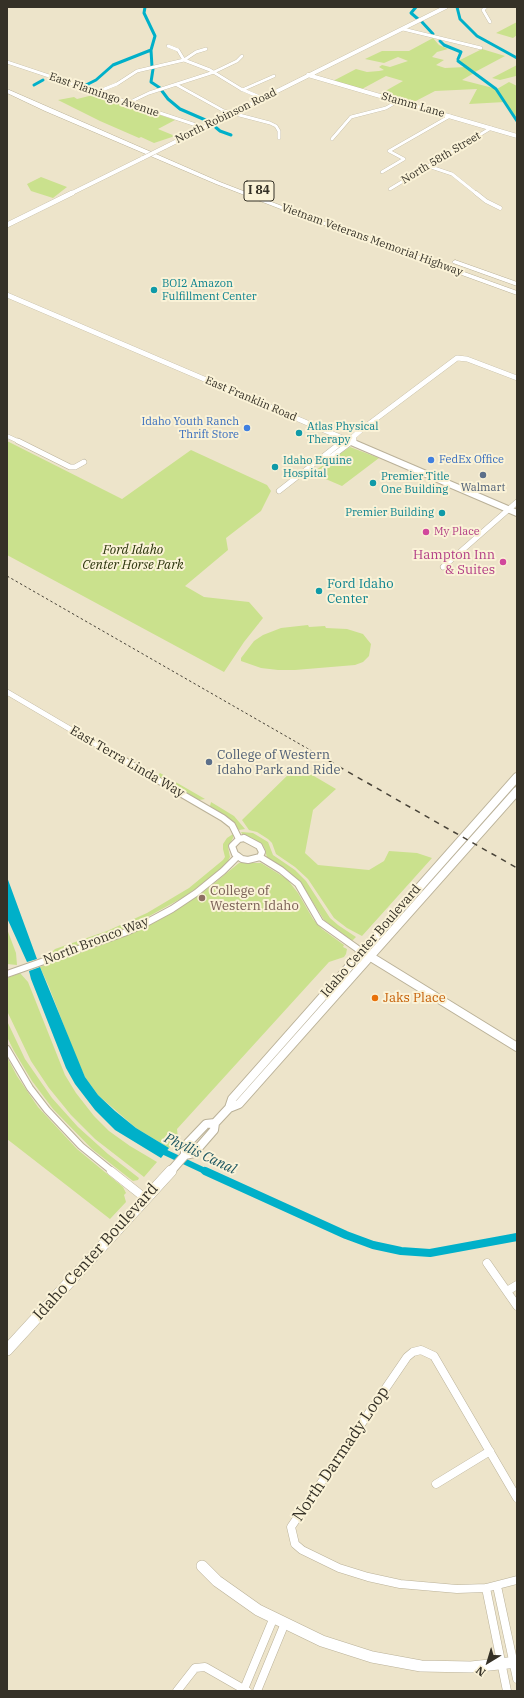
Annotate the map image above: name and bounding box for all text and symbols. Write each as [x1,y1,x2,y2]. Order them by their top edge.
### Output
street label: East Flamingo Avenue [47,70,161,120]
street label: North Robinson Road [173,86,279,146]
street label: Stamm Lane [380,90,446,120]
street label: North 58th Street [399,129,483,187]
road number: I 84 [244,181,274,201]
street label: Vietnam Veterans Memorial Highway [280,201,464,279]
place label: BOI2 Amazon Fulfillment Center [162,277,257,303]
marker: BOI2 Amazon Fulfillment Center [149,285,159,295]
street label: East Franklin Road [203,374,299,424]
place label: Idaho Youth Ranch Thrift Store [141,415,239,441]
place label: Atlas Physical Therapy [307,420,379,446]
marker: Idaho Youth Ranch Thrift Store [242,423,252,433]
marker: Atlas Physical Therapy [294,428,304,438]
place label: FedEx Office [439,453,504,467]
place label: Idaho Equine Hospital [283,454,352,480]
marker: FedEx Office [426,455,436,465]
marker: Idaho Equine Hospital [270,462,280,472]
place label: Premier Title One Building [381,470,450,496]
marker: Walmart [478,470,488,480]
marker: Premier Title One Building [368,478,378,488]
place label: Walmart [461,481,505,495]
place label: Premier Building [345,506,434,520]
marker: Premier Building [437,508,447,518]
place label: My Place [434,525,480,539]
marker: My Place [421,527,431,537]
park label: Ford Idaho Center Horse Park [82,542,184,573]
place label: Hampton Inn & Suites [413,547,495,578]
marker: Hampton Inn & Suites [498,557,508,567]
place label: Ford Idaho Center [327,576,394,607]
marker: Ford Idaho Center [314,586,324,596]
street label: East Terra Linda Way [67,723,187,801]
place label: College of Western Idaho Park and Ride [217,747,340,778]
marker: College of Western Idaho Park and Ride [204,757,214,767]
street label: Idaho Center Boulevard [318,881,424,1001]
place label: College of Western Idaho [210,883,299,914]
marker: College of Western Idaho [197,893,207,903]
street label: North Bronco Way [41,914,151,968]
place label: Jaks Place [383,990,446,1006]
marker: Jaks Place [370,993,380,1003]
water label: Phyllis Canal [161,1130,239,1178]
street label: Idaho Center Boulevard [29,1180,163,1324]
street label: North Darmady Loop [289,1383,393,1525]
north arrow [468,1642,508,1682]
text: N [473,1663,488,1680]

